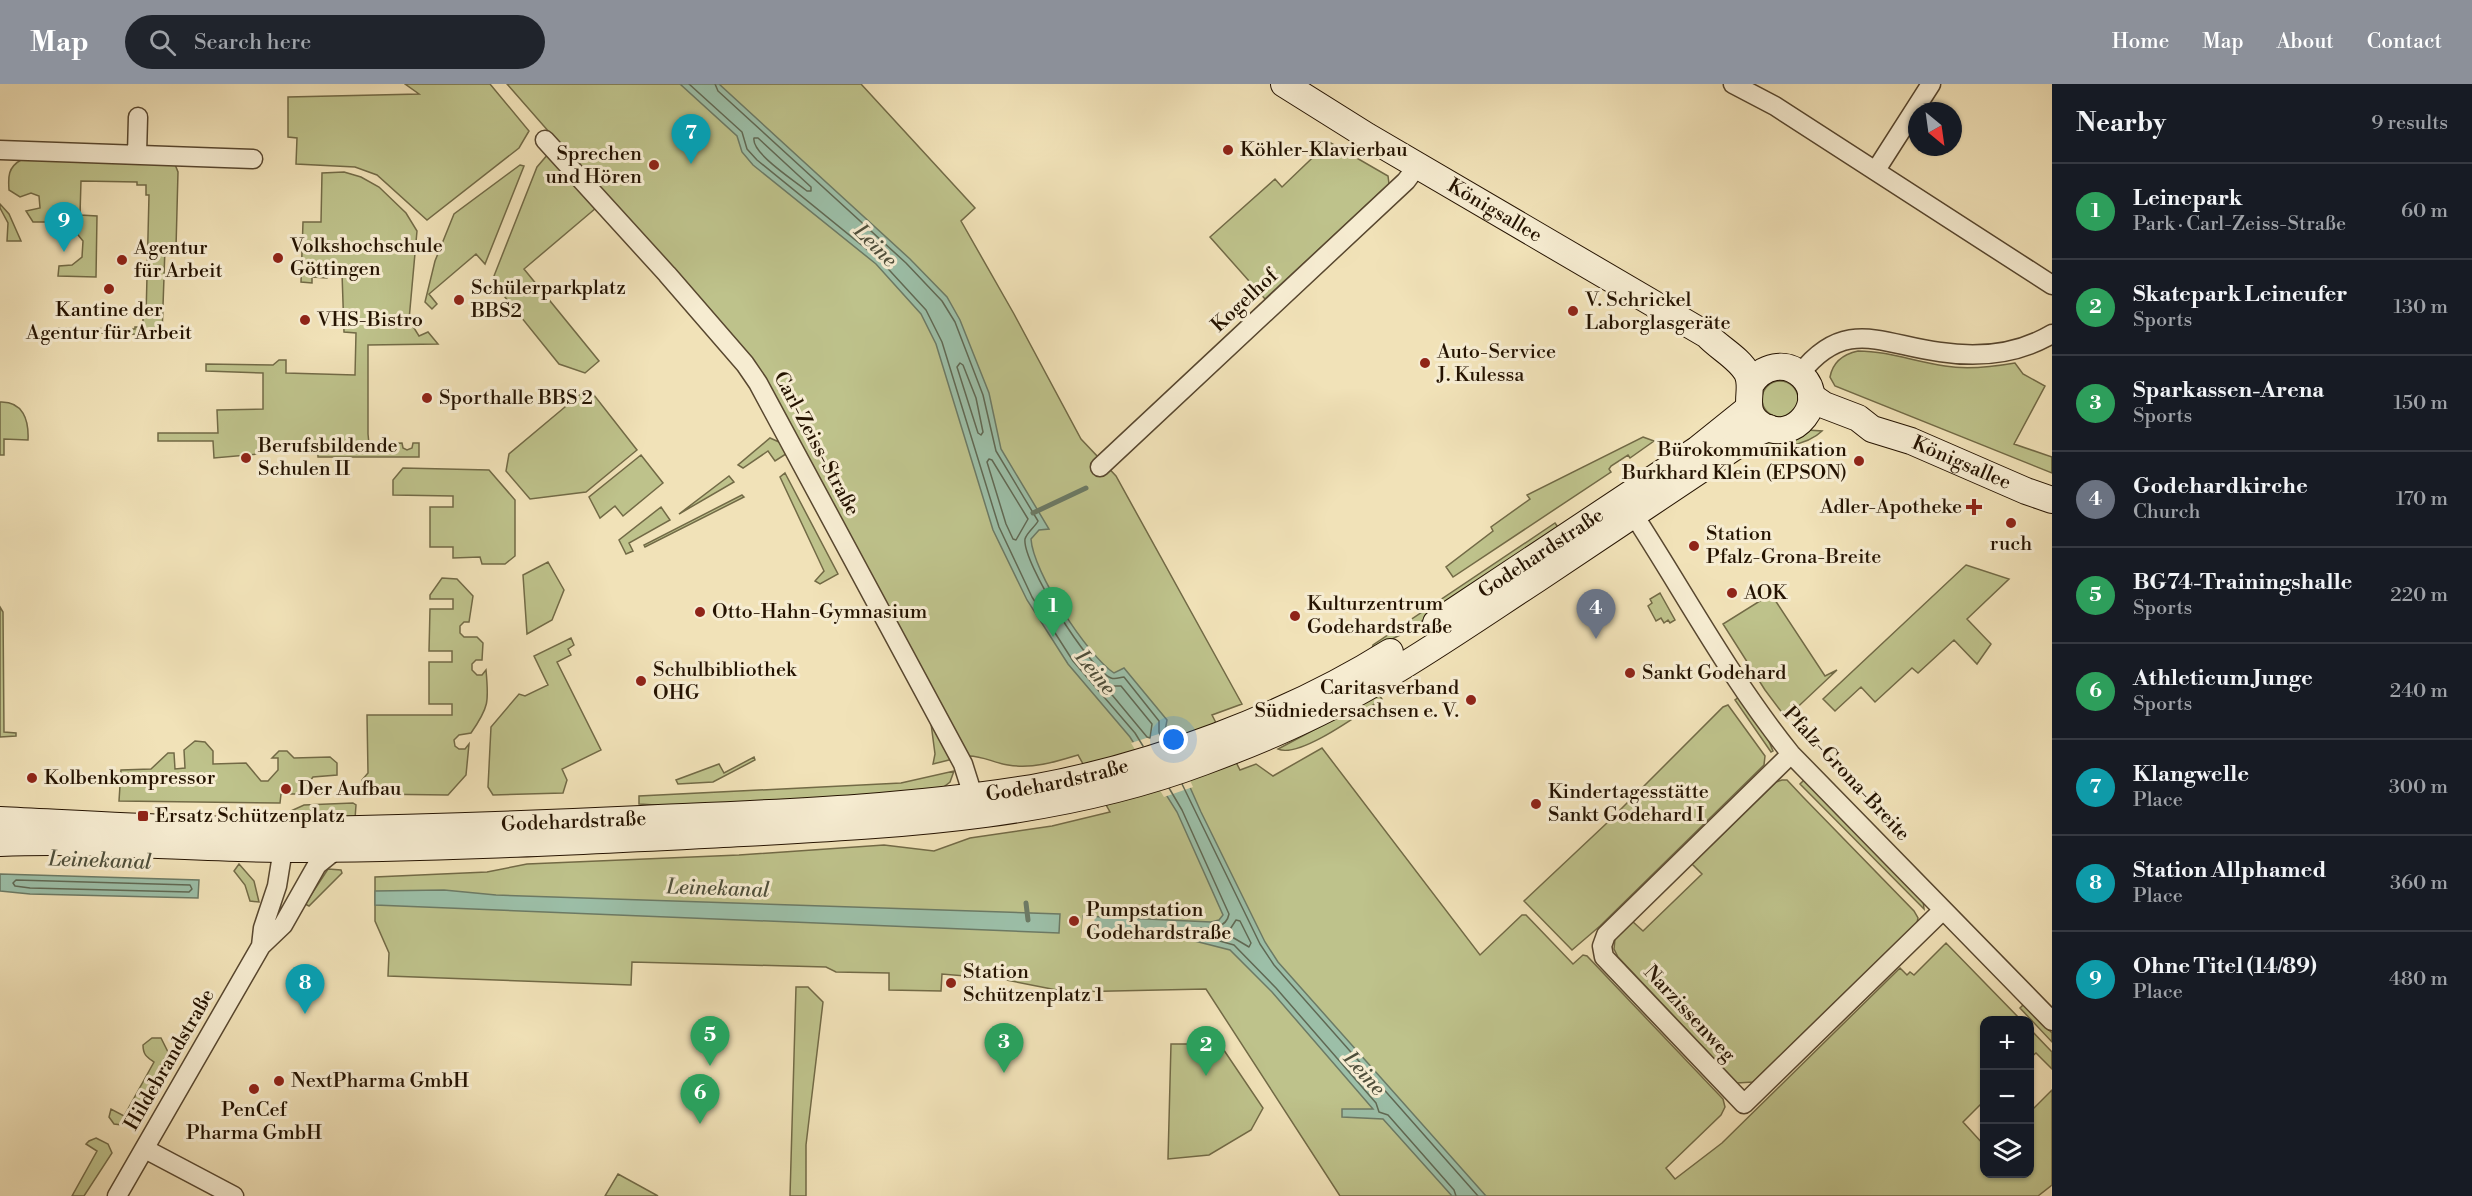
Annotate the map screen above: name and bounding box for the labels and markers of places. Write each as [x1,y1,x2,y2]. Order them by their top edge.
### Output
pin: 7 [672,115,710,164]
place label: Köhler-Klavierbau [1240,138,1408,163]
place label: Sprechen und Hören [545,142,642,190]
marker: Köhler-Klavierbau [1221,143,1235,157]
marker: Sprechen und Hören [647,158,661,172]
pin: 9 [44,202,84,252]
place label: Volkshochschule Göttingen [289,234,443,282]
place label: Agentur für Arbeit [133,236,223,284]
marker: Volkshochschule Göttingen [271,251,285,265]
marker: Agentur für Arbeit [115,253,129,267]
place label: Schülerparkplatz BBS2 [470,276,626,324]
marker: Kantine der Agentur für Arbeit [102,282,116,296]
place label: V. Schrickel Laborglasgeräte [1584,288,1731,336]
marker: Schülerparkplatz BBS2 [452,293,466,307]
place label: Kantine der Agentur für Arbeit [25,298,192,346]
marker: V. Schrickel Laborglasgeräte [1566,304,1580,318]
place label: VHS-Bistro [316,308,423,333]
marker: VHS-Bistro [298,313,312,327]
place label: Auto-Service J. Kulessa [1436,340,1556,388]
marker: Auto-Service J. Kulessa [1418,356,1432,370]
place label: Sporthalle BBS 2 [439,386,593,411]
marker: Sporthalle BBS 2 [420,391,434,405]
place label: Berufsbildende Schulen II [257,434,398,482]
place label: Bürokommunikation Burkhard Klein (EPSON) [1621,438,1847,486]
marker: Berufsbildende Schulen II [239,451,253,465]
marker: Bürokommunikation Burkhard Klein (EPSON) [1852,454,1866,468]
place label: Adler-Apotheke [1819,495,1962,520]
marker: Adler-Apotheke [1967,500,1981,514]
marker: ruch [2004,516,2018,530]
place label: Station Pfalz-Grona-Breite [1706,522,1881,570]
place label: ruch [1990,532,2032,557]
marker: Station Pfalz-Grona-Breite [1687,539,1701,553]
place label: AOK [1743,581,1788,606]
marker: AOK [1725,586,1739,600]
pin: 1 [1034,588,1072,637]
pin: 4 [1576,590,1616,639]
place label: Kulturzentrum Godehardstraße [1307,592,1452,640]
place label: Otto-Hahn-Gymnasium [712,600,928,625]
marker: Otto-Hahn-Gymnasium [693,605,707,619]
marker: Kulturzentrum Godehardstraße [1288,609,1302,623]
place label: Schulbibliothek OHG [653,658,798,706]
place label: Sankt Godehard [1642,661,1787,686]
marker: Sankt Godehard [1623,666,1637,680]
marker: Schulbibliothek OHG [634,674,648,688]
place label: Caritasverband Südniedersachsen e. V. [1255,676,1460,724]
marker: Caritasverband Südniedersachsen e. V. [1464,693,1478,707]
place label: Kolbenkompressor [44,766,216,791]
marker: Kolbenkompressor [25,771,39,785]
place label: Der Aufbau [298,777,402,802]
place label: Kindertagesstätte Sankt Godehard I [1548,780,1709,828]
marker: Der Aufbau [279,782,293,796]
marker: Kindertagesstätte Sankt Godehard I [1529,797,1543,811]
place label: Ersatz Schützenplatz [155,804,345,829]
marker: Ersatz Schützenplatz [136,809,150,823]
place label: Pumpstation Godehardstraße [1086,898,1231,946]
marker: Pumpstation Godehardstraße [1067,914,1081,928]
place label: Station Schützenplatz 1 [963,960,1104,1008]
pin: 8 [286,964,324,1014]
marker: Station Schützenplatz 1 [944,976,958,990]
pin: 5 [690,1016,730,1066]
pin: 3 [984,1024,1024,1073]
pin: 2 [1186,1026,1226,1076]
place label: NextPharma GmbH [291,1069,469,1094]
marker: NextPharma GmbH [272,1074,286,1088]
pin: 6 [680,1074,720,1124]
marker: PenCef Pharma GmbH [247,1082,261,1096]
place label: PenCef Pharma GmbH [186,1098,322,1146]

